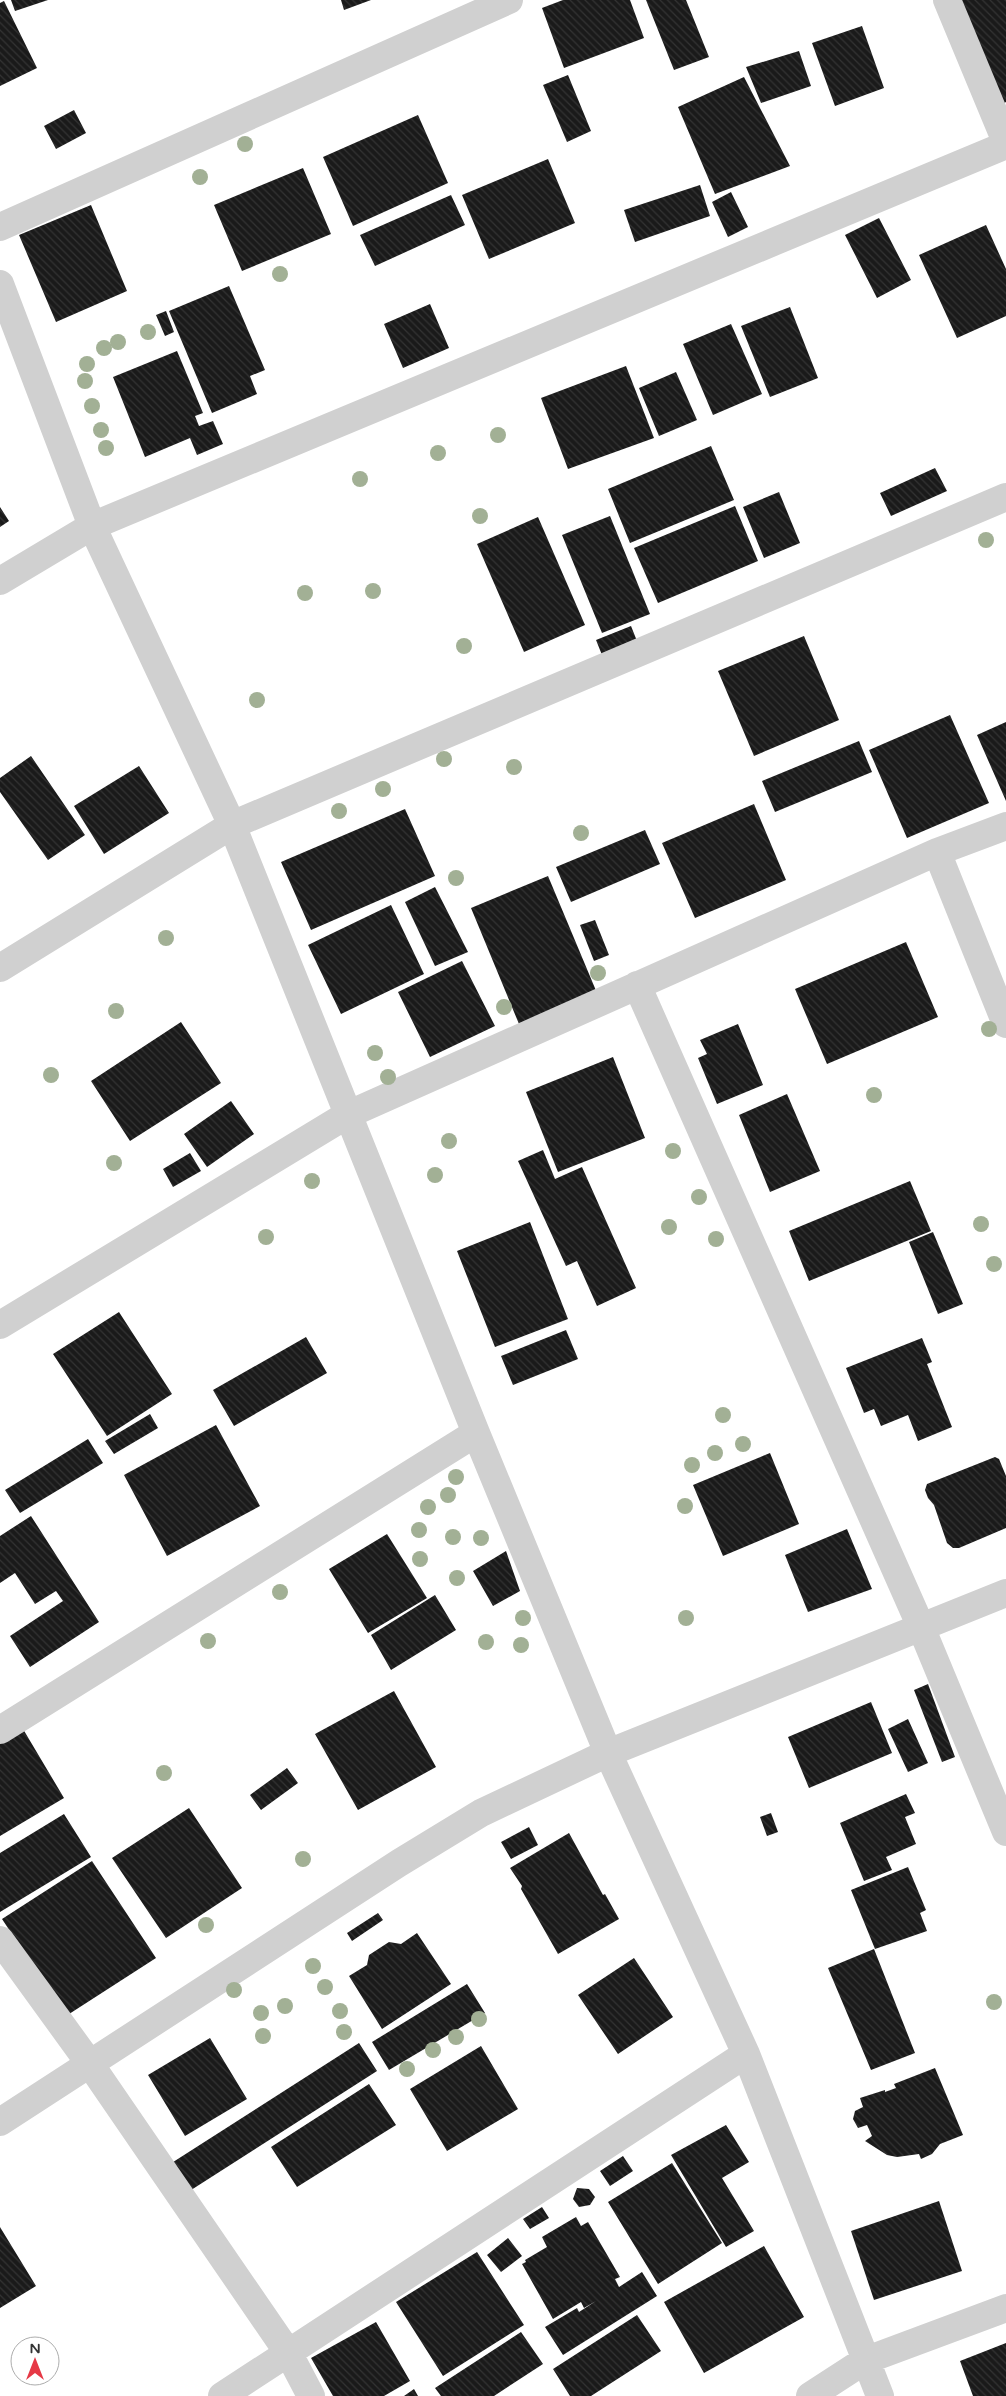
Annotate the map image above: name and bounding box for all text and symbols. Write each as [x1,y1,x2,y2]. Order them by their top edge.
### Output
north arrow [10,2336,60,2386]
text: N [29,2340,41,2357]

